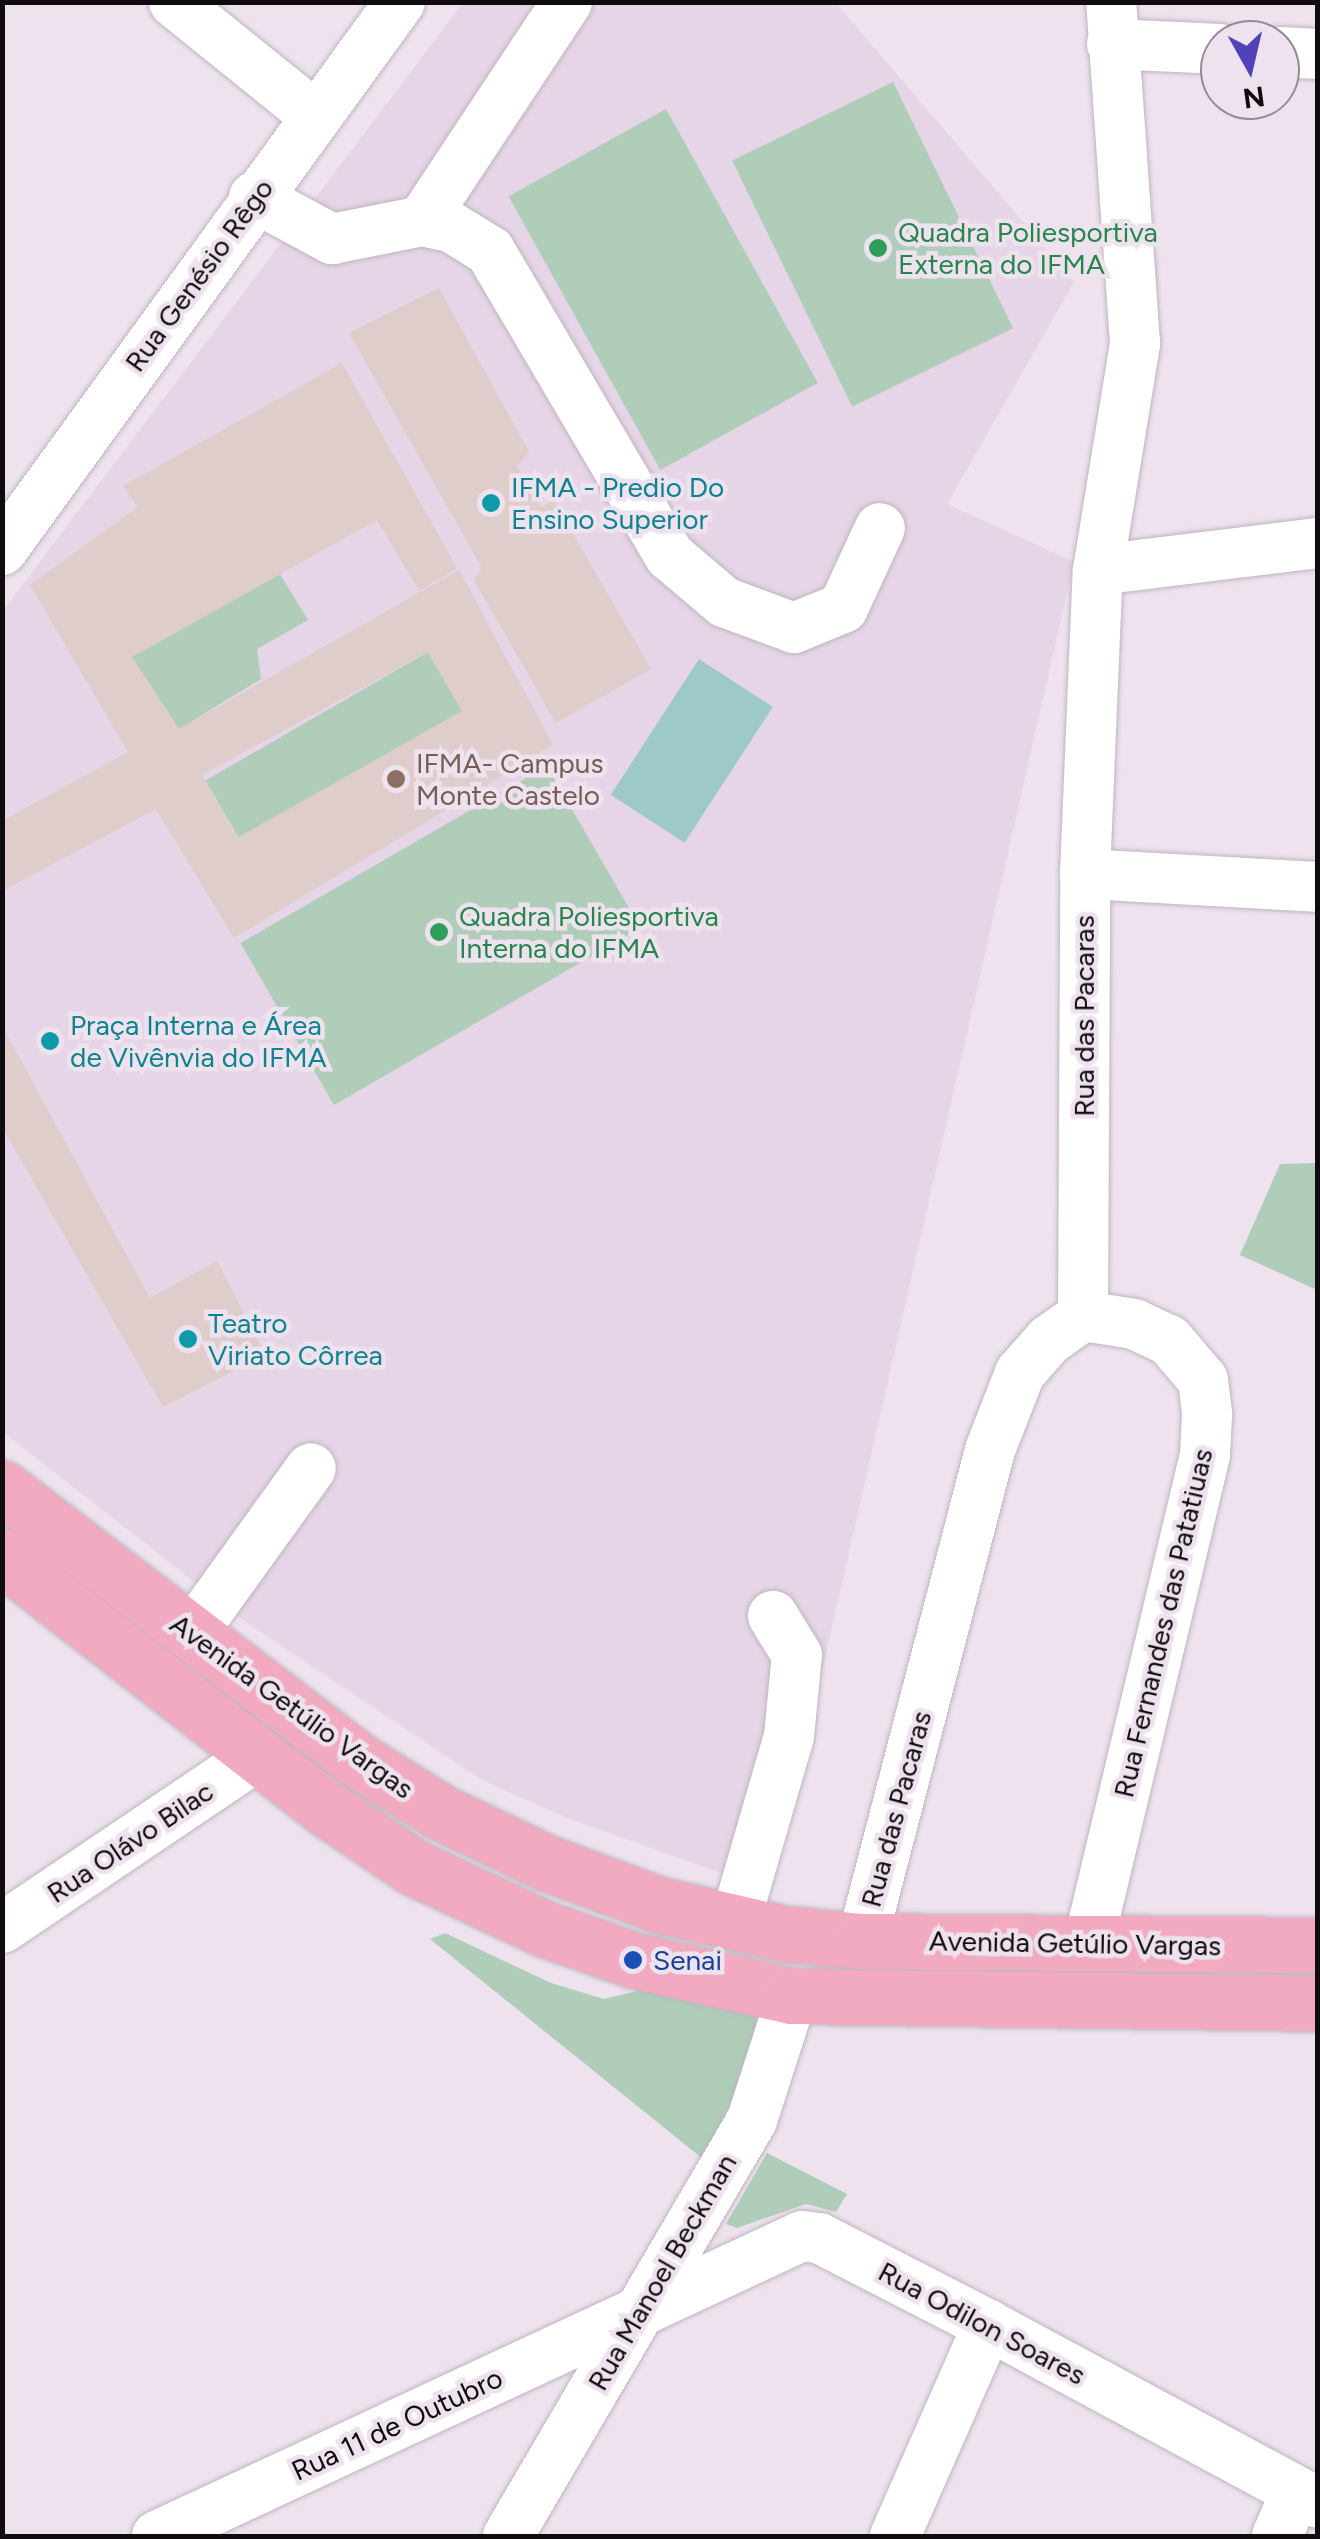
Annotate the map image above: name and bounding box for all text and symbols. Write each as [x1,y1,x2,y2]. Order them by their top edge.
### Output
north arrow [1200,20,1300,120]
text: N [1241,79,1267,116]
street label: Rua Genésio Rêgo [118,172,280,378]
place label: Quadra Poliesportiva Externa do IFMA [898,215,1158,281]
marker: Quadra Poliesportiva Externa do IFMA [867,237,889,259]
place label: IFMA - Predio Do Ensino Superior [511,470,724,536]
marker: IFMA - Predio Do Ensino Superior [480,492,502,514]
place label: IFMA- Campus Monte Castelo [416,746,604,812]
marker: IFMA- Campus Monte Castelo [385,768,407,790]
place label: Quadra Poliesportiva Interna do IFMA [459,899,719,965]
street label: Rua das Pacaras [1067,915,1101,1117]
marker: Quadra Poliesportiva Interna do IFMA [428,921,450,943]
place label: Praça Interna e Área de Vivênvia do IFMA [70,1008,327,1074]
marker: Praça Interna e Área de Vivênvia do IFMA [39,1030,61,1052]
place label: Teatro Viriato Côrrea [208,1306,383,1372]
marker: Teatro Viriato Côrrea [177,1328,199,1350]
street label: Rua Fernandes das Patatiuas [1106,1445,1220,1801]
street label: Avenida Getúlio Vargas [164,1607,420,1805]
street label: Rua das Pacaras [854,1707,938,1911]
street label: Rua Olávo Bilac [41,1774,219,1910]
street label: Avenida Getúlio Vargas [929,1924,1221,1962]
place label: Senai [653,1943,722,1977]
marker: Senai [622,1949,644,1971]
street label: Rua Manoel Beckman [581,2148,743,2396]
street label: Rua Odilon Soares [873,2254,1091,2392]
street label: Rua 11 de Outubro [286,2360,508,2488]

